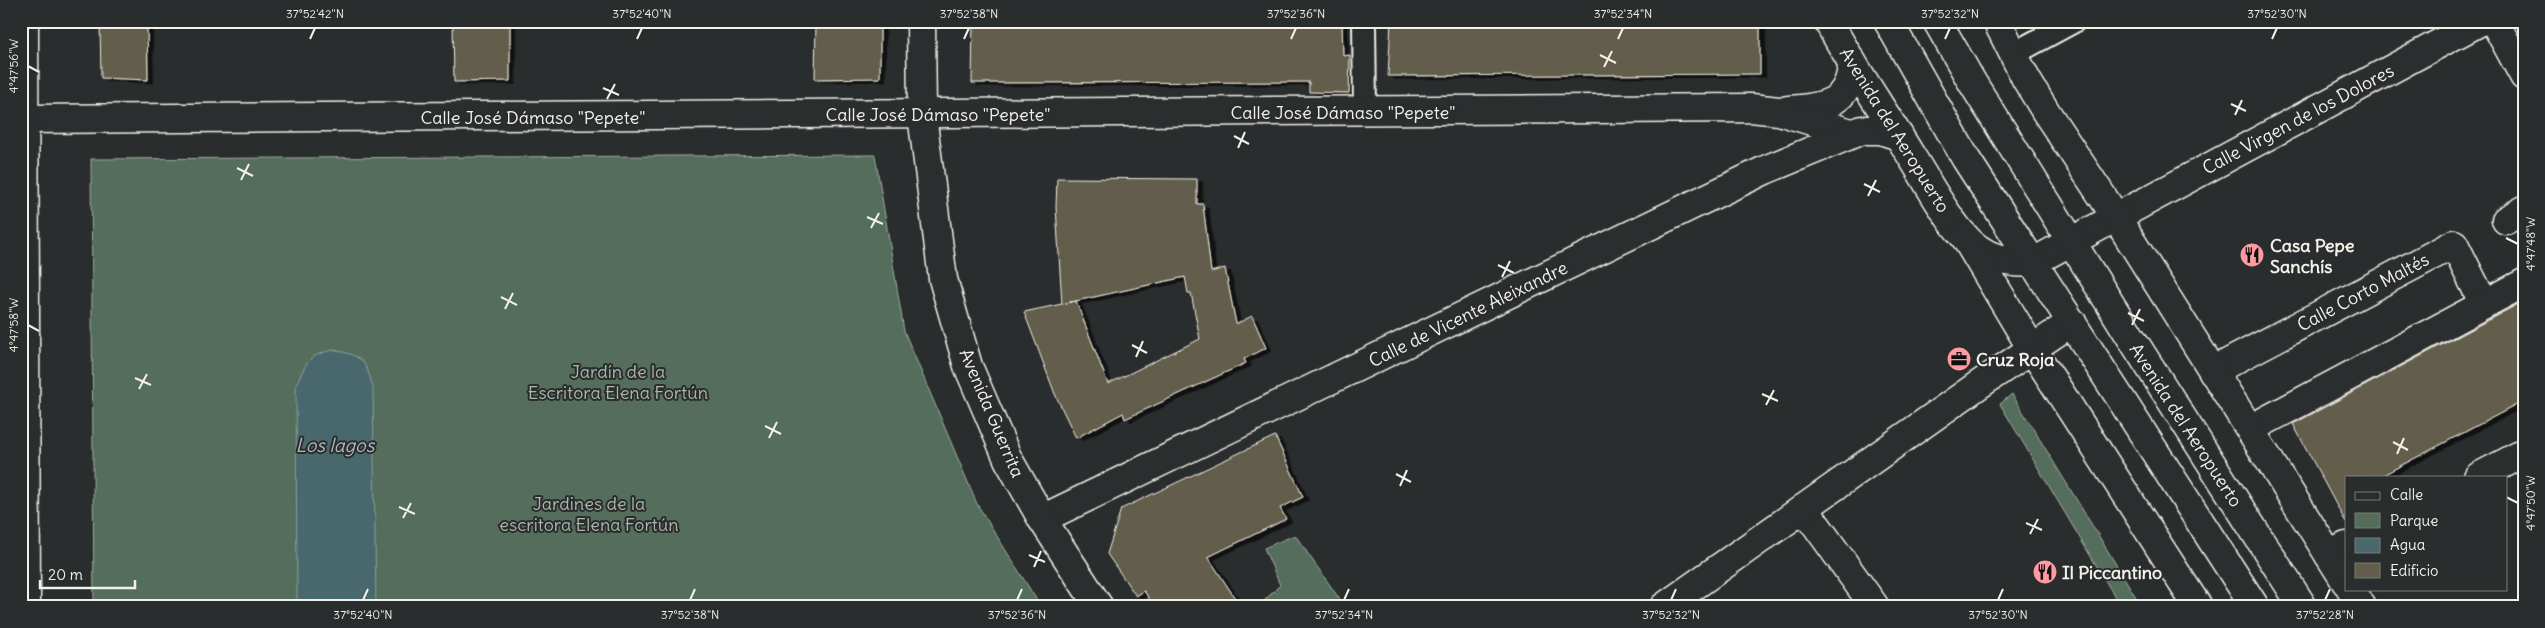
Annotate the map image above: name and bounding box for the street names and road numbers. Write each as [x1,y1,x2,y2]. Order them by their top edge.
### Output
street label: Avenida del Aeropuerto [1835,43,1955,217]
street label: Calle Virgen de los Dolores [2198,59,2398,179]
street label: Calle José Dámaso "Pepete" [1231,101,1455,124]
street label: Calle José Dámaso "Pepete" [826,103,1050,126]
street label: Calle José Dámaso "Pepete" [421,106,645,129]
street label: Calle Corto Maltés [2293,248,2433,336]
street label: Calle de Vicente Aleixandre [1365,256,1571,372]
street label: Avenida del Aeropuerto [2124,339,2248,511]
street label: Avenida Guerrita [955,345,1029,481]

